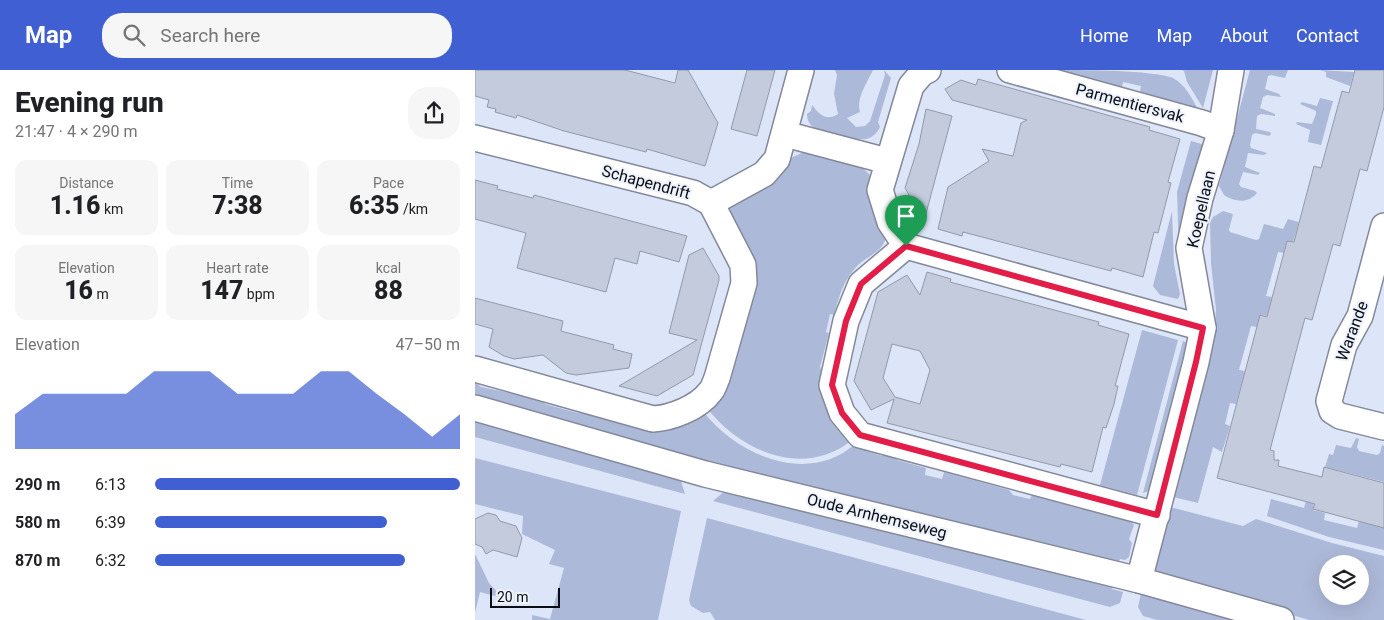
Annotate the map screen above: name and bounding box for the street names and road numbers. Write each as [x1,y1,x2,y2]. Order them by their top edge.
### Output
street label: Parmentiersvak [1074,79,1187,127]
street label: Schapendrift [600,161,692,203]
street label: Koepellaan [1183,168,1219,250]
street label: Warande [1332,298,1372,364]
street label: Oude Arnhemseweg [805,489,949,543]

